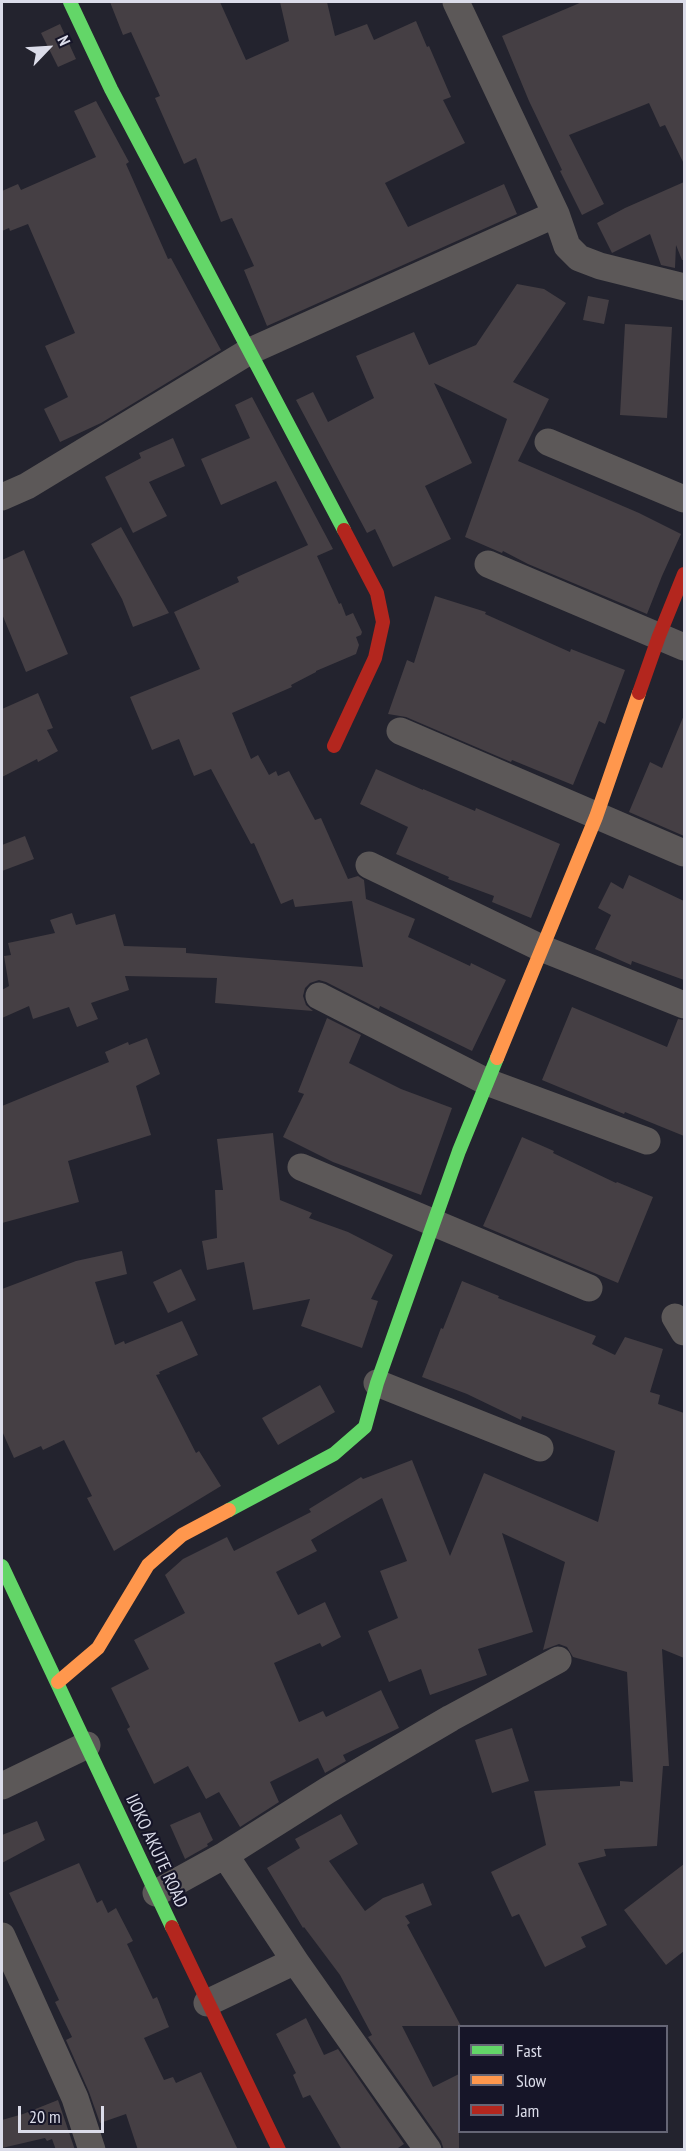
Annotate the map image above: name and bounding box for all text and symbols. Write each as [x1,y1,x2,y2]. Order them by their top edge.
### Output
north arrow [18,18,78,78]
text: N [53,32,75,49]
street label: IJOKO AKUTE ROAD [120,1791,192,1911]
legend [458,2025,668,2133]
text: Fast [516,2039,542,2062]
text: Slow [516,2069,546,2092]
scale bar [21,2094,106,2132]
text: Jam [516,2099,539,2122]
text: 20 m [29,2105,61,2128]

